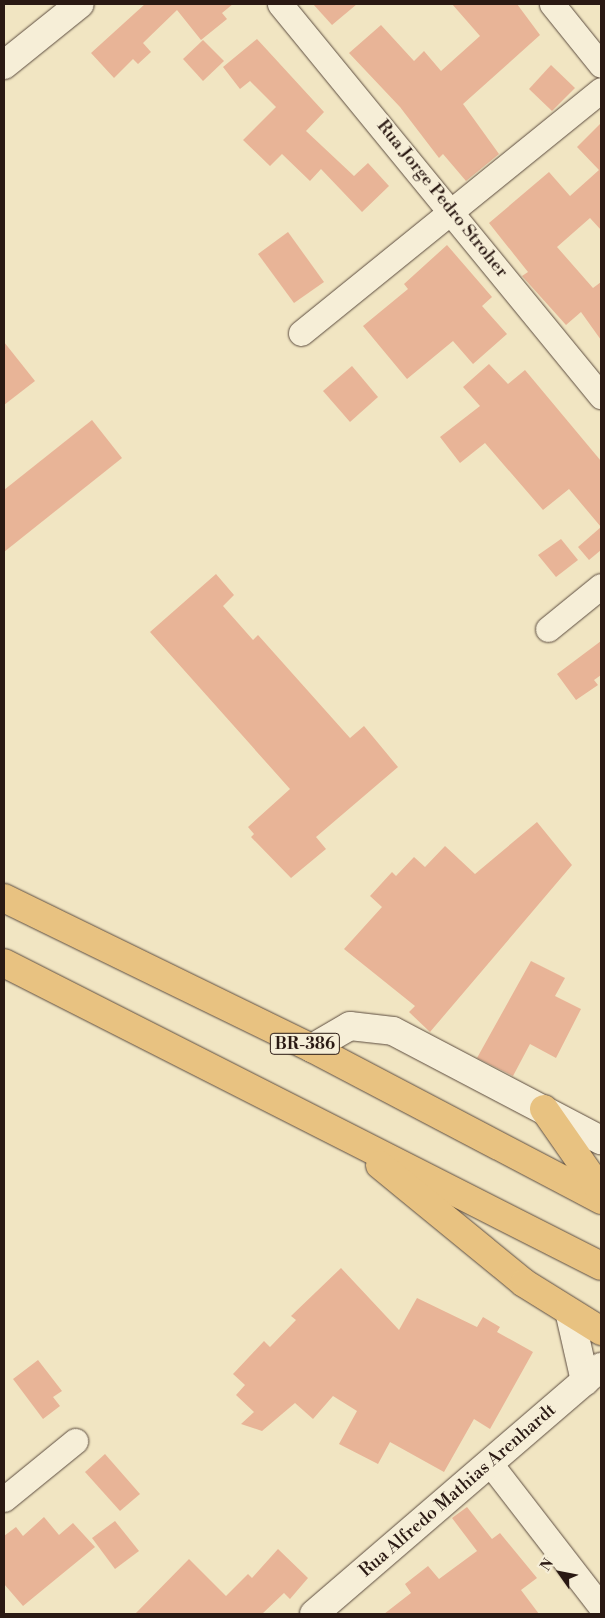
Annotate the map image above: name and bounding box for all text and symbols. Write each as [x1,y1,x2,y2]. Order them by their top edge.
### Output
street label: Rua Jorge Pedro Stroher [372,116,512,282]
road number: BR-386 [269,1030,341,1058]
street label: Rua Alfredo Mathias Arenhardt [355,1400,561,1582]
north arrow [535,1548,585,1598]
text: N [537,1555,558,1574]

